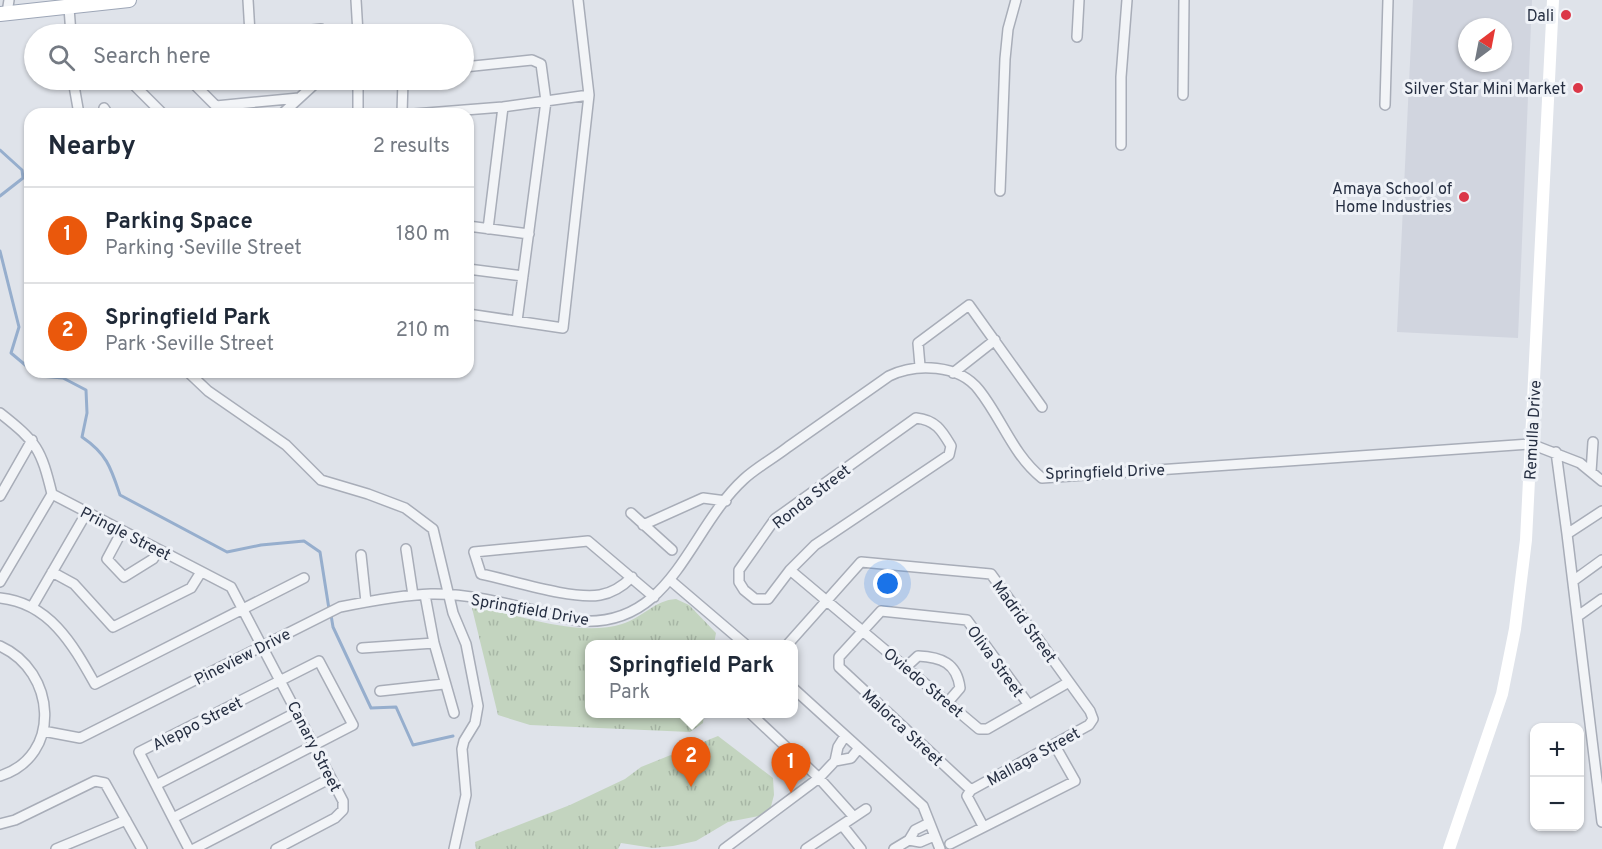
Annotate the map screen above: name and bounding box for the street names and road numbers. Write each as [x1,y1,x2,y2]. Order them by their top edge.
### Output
street label: Remulla Drive [1521,380,1547,481]
street label: Ronda Street [769,461,855,534]
street label: Springfield Drive [1045,461,1165,485]
street label: Pringle Street [76,503,174,566]
street label: Madrid Street [987,577,1060,667]
street label: Springfield Drive [469,591,590,631]
street label: Oliva Street [962,622,1027,702]
street label: Pineview Drive [191,625,294,691]
street label: Oviedo Street [879,644,967,723]
street label: Malorca Street [857,686,946,771]
street label: Aleppo Street [149,693,246,756]
street label: Canary Street [282,698,345,796]
street label: Mallaga Street [984,724,1084,792]

